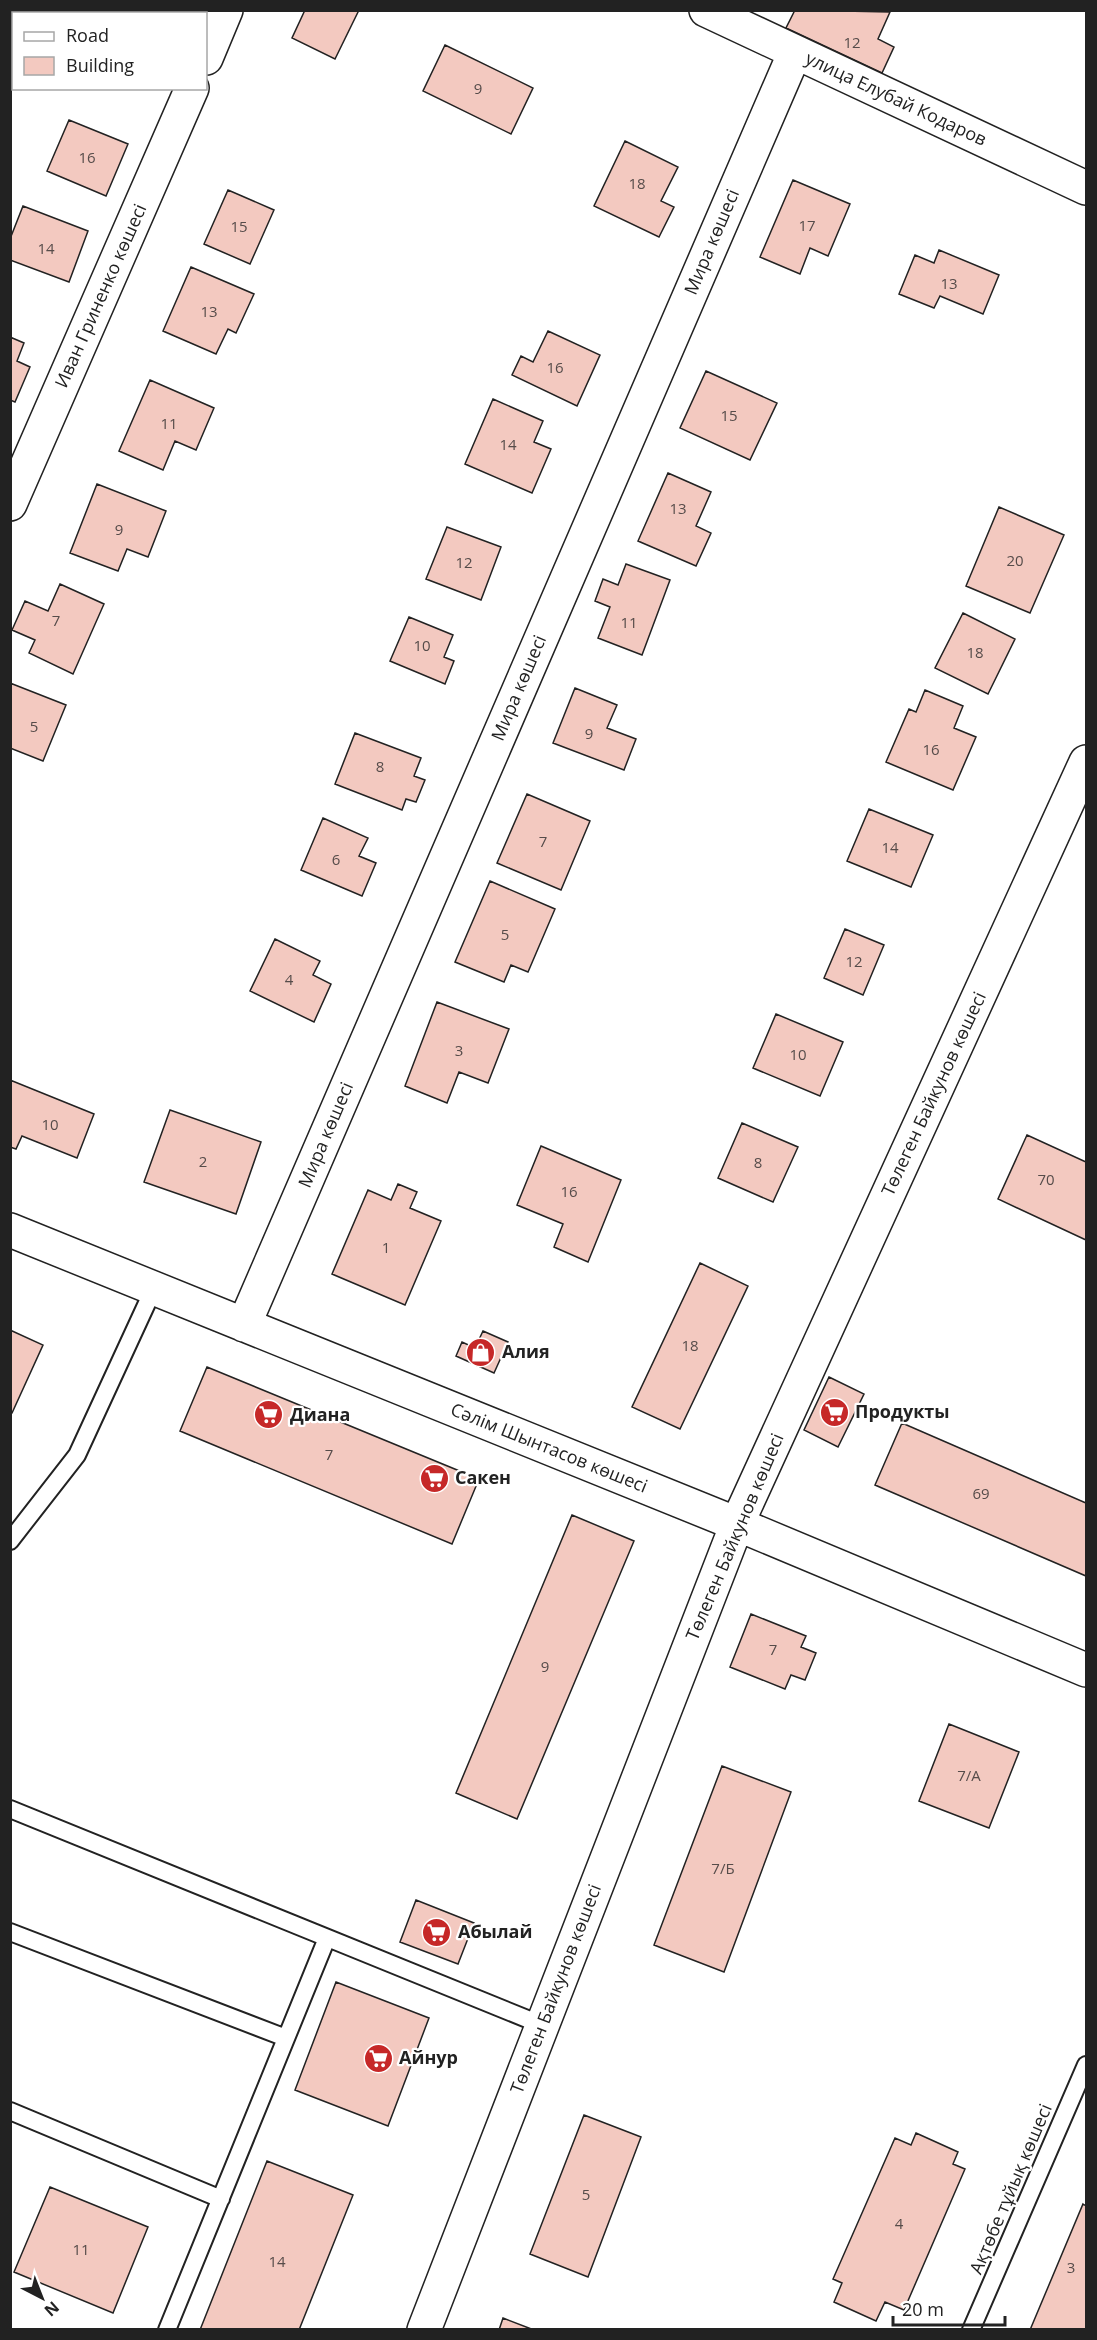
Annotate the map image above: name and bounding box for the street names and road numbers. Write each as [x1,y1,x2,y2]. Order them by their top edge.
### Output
street label: улица Елубай Кодаров [802,46,991,151]
street label: Мира көшесі [678,185,744,298]
street label: Иван Гриненко көшесі [49,200,152,391]
street label: Мира көшесі [485,631,551,744]
street label: Төлеген Байкунов көшесі [875,988,991,1199]
street label: Мира көшесі [292,1078,358,1191]
street label: Сәлім Шынтасов көшесі [447,1397,651,1498]
street label: Төлеген Байкунов көшесі [680,1430,789,1644]
street label: Төлеген Байкунов көшесі [504,1880,606,2097]
street label: Ақтөбе тұйық көшесі [963,2100,1057,2277]

